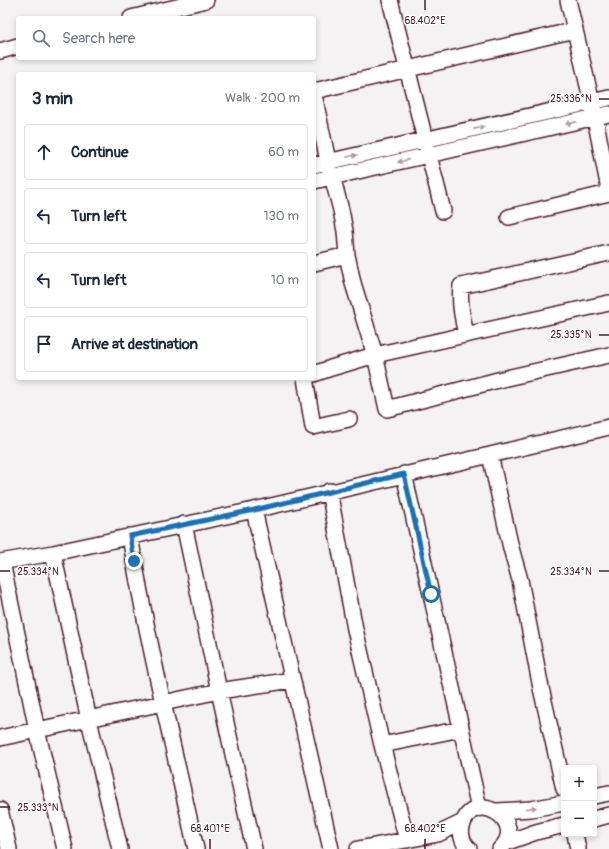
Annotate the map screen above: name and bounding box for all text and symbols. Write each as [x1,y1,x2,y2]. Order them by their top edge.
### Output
text: 68.402°E [405,15,445,27]
search box [16,16,316,60]
icon: search [30,27,52,49]
text: Search here [62,29,135,48]
text: 3 min [32,88,73,109]
text: Walk · 200 m [225,90,300,106]
text: 25.336°N [550,93,592,105]
one-way arrow [565,121,577,127]
one-way arrow [473,124,485,130]
icon: ahead [33,141,55,163]
text: Continue [71,143,129,162]
text: 60 m [268,144,299,160]
one-way arrow [346,153,358,159]
one-way arrow [397,158,409,164]
icon: left [33,205,55,227]
text: Turn left [71,207,127,226]
text: 130 m [263,208,299,224]
icon: left [33,269,55,291]
text: Turn left [71,271,127,290]
text: 10 m [271,272,299,288]
text: 25.335°N [551,329,592,341]
icon: arrive [33,333,55,355]
text: Arrive at destination [71,335,198,354]
route end [125,552,143,570]
text: 25.334°N [17,566,59,578]
text: 25.334°N [550,566,592,578]
route start [422,585,440,603]
map controls [561,765,597,837]
button: + [561,765,597,801]
button: − [561,801,597,837]
text: 25.333°N [17,802,59,814]
one-way arrow [525,805,537,812]
text: 68.401°E [190,823,230,835]
text: 68.402°E [405,823,445,835]

